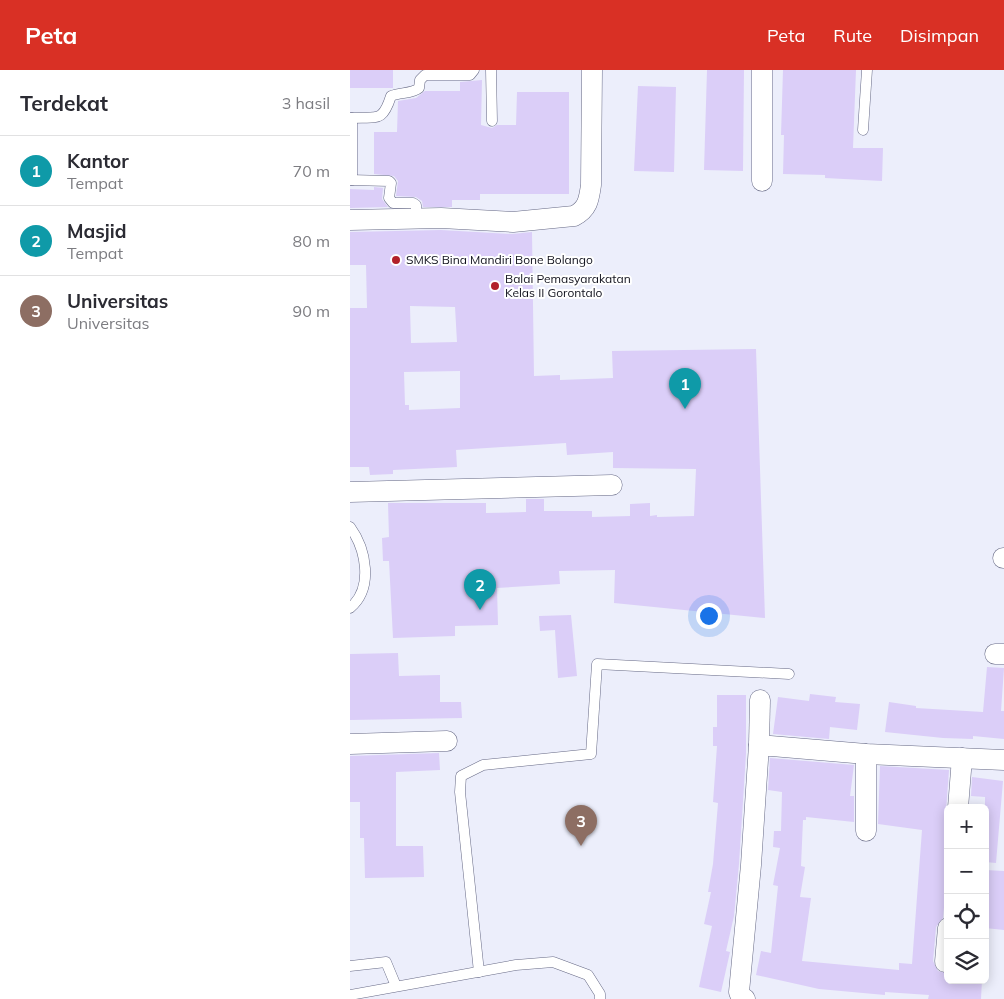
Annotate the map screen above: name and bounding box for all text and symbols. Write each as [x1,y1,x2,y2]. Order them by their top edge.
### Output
text: Peta [25,20,77,50]
text: Peta [767,24,805,47]
text: Rute [833,24,872,47]
text: Disimpan [900,24,979,47]
text: Terdekat [20,90,108,116]
text: 3 hasil [282,93,330,113]
text: Kantor [67,149,129,173]
text: 1 [31,161,41,181]
text: 70 m [293,161,330,181]
text: Tempat [67,173,123,193]
text: Masjid [67,219,127,243]
text: 2 [31,231,41,251]
text: 80 m [293,231,330,251]
text: Tempat [67,243,123,263]
place label: SMKS Bina Mandiri Bone Bolango [406,252,593,267]
marker: SMKS Bina Mandiri Bone Bolango [390,254,402,266]
place label: Balai Pemasyarakatan Kelas II Gorontalo [505,271,631,300]
marker: Balai Pemasyarakatan Kelas II Gorontalo [489,280,501,292]
text: Universitas [67,289,168,313]
text: 3 [31,301,41,321]
text: 90 m [293,301,330,321]
text: Universitas [67,313,150,333]
pin: 1 [669,368,701,409]
pin: 2 [464,569,496,610]
your location [696,603,722,629]
map controls [944,804,989,984]
button: + [944,804,989,849]
pin: 3 [565,805,597,846]
button: − [944,849,989,894]
button: locate [944,894,989,939]
button: layers [944,939,989,984]

